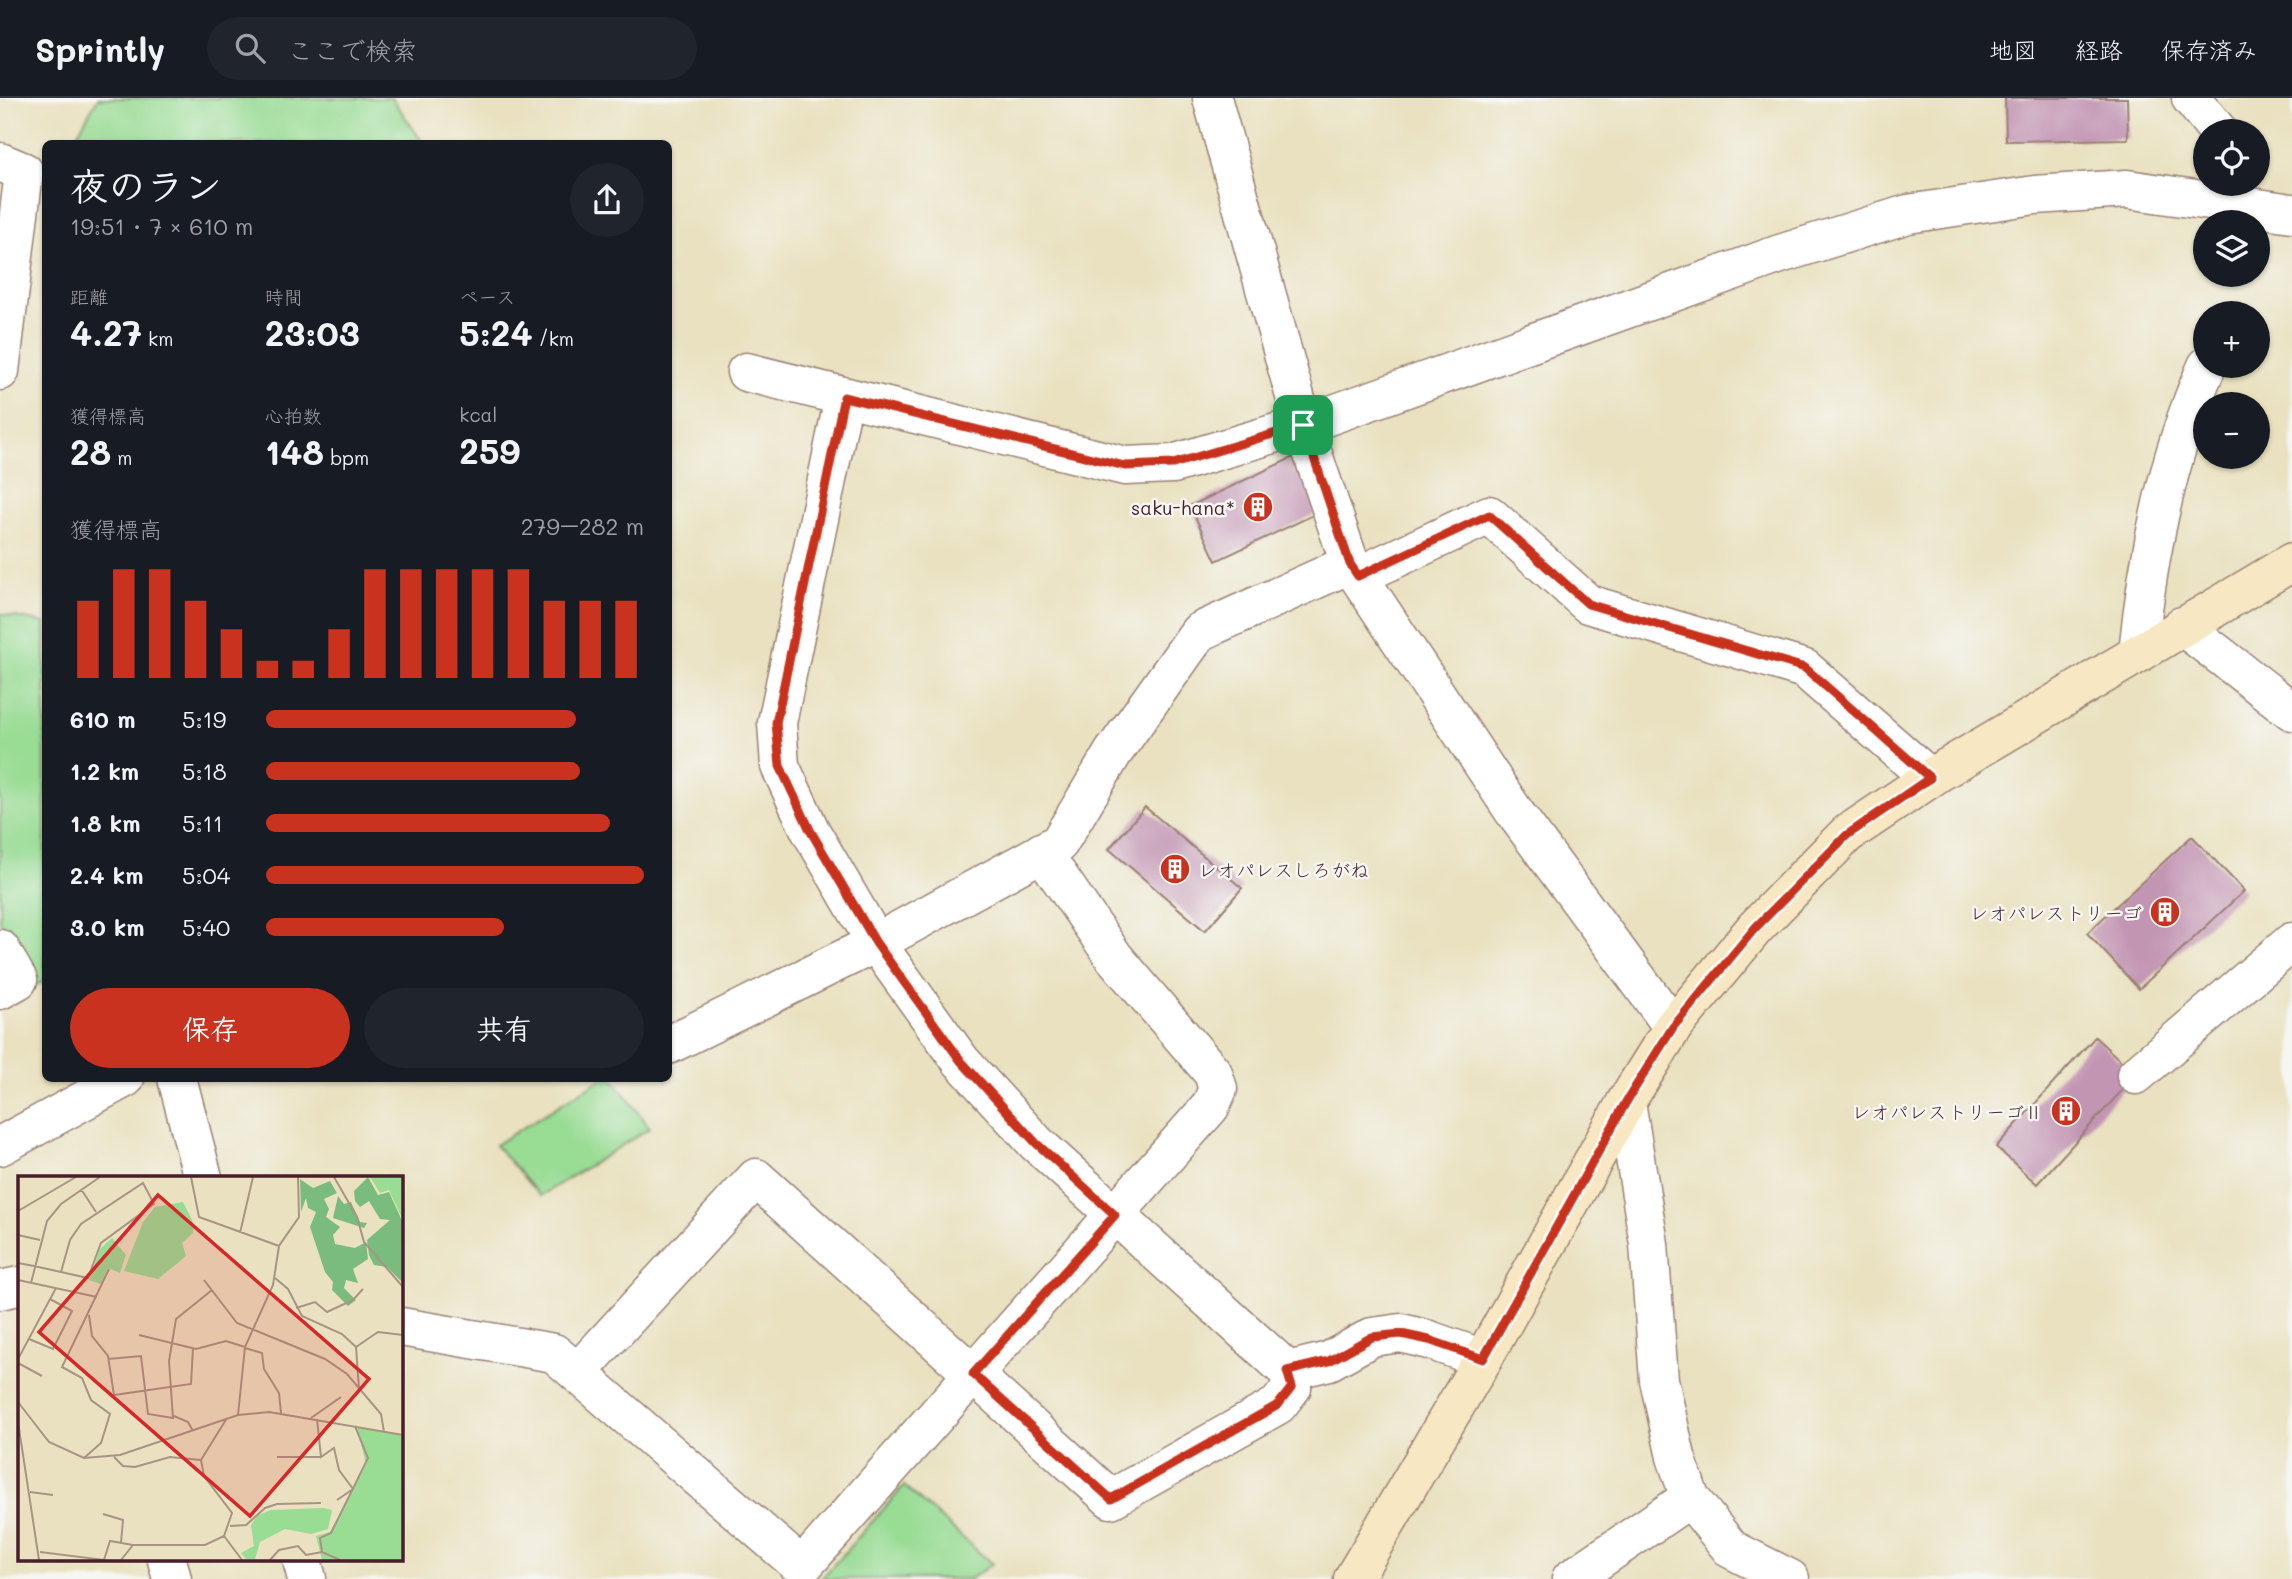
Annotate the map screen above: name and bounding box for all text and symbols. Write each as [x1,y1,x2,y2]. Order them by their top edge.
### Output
search box [207,17,697,80]
text: Sprintly [35,27,165,70]
icon: search [231,29,269,67]
text: ここで検索 [287,33,417,67]
text: 地図 [1989,34,2037,65]
text: 経路 [2075,34,2123,65]
text: 保存済み [2161,34,2257,65]
map controls [2193,119,2270,469]
button: locate [2193,119,2270,196]
text: 夜のラン [70,160,222,210]
button: share [570,163,644,237]
button: layers [2193,210,2270,287]
text: 19:51 · 7 × 610 m [70,211,253,241]
text: 距離 [70,284,108,309]
text: 時間 [265,284,303,309]
text: ペース [459,284,515,309]
button: + [2193,301,2270,378]
text: 4.27 [70,309,142,355]
text: 23:03 [265,309,360,355]
text: 5:24 [459,309,533,355]
text: km [142,326,173,351]
text: /km [533,326,574,351]
button: − [2193,392,2270,469]
pin [1273,395,1333,455]
text: kcal [459,402,497,427]
text: 獲得標高 [70,403,146,428]
text: 心拍数 [265,403,322,428]
icon: arrive [1284,406,1322,444]
text: 259 [459,427,520,473]
text: 28 [70,428,111,474]
text: 148 [265,428,324,474]
text: m [111,445,133,470]
text: bpm [324,445,369,470]
building icon: saku-hana* [1241,490,1275,524]
place label: saku-hana* [1131,495,1235,520]
text: 279–282 m [521,511,644,541]
text: 獲得標高 [70,514,162,544]
text: 610 m [70,704,135,734]
text: 5:19 [182,704,226,734]
text: 1.2 km [70,756,139,786]
text: 5:18 [182,756,227,786]
text: 1.8 km [70,808,140,838]
text: 5:11 [182,808,223,838]
building icon: レオパレスしろがね [1158,852,1192,886]
place label: レオパレスしろがね [1198,857,1369,882]
text: 2.4 km [70,860,143,890]
text: 5:04 [182,860,230,890]
building icon: レオパレストリーゴ [2148,895,2182,929]
place label: レオパレストリーゴ [1969,900,2142,925]
text: 3.0 km [70,912,145,942]
text: 5:40 [182,912,230,942]
button: 保存 [70,988,350,1068]
button: 共有 [364,988,644,1068]
building icon: レオパレストリーゴⅡ [2049,1094,2083,1128]
place label: レオパレストリーゴⅡ [1851,1099,2043,1124]
inset map [18,1176,402,1562]

